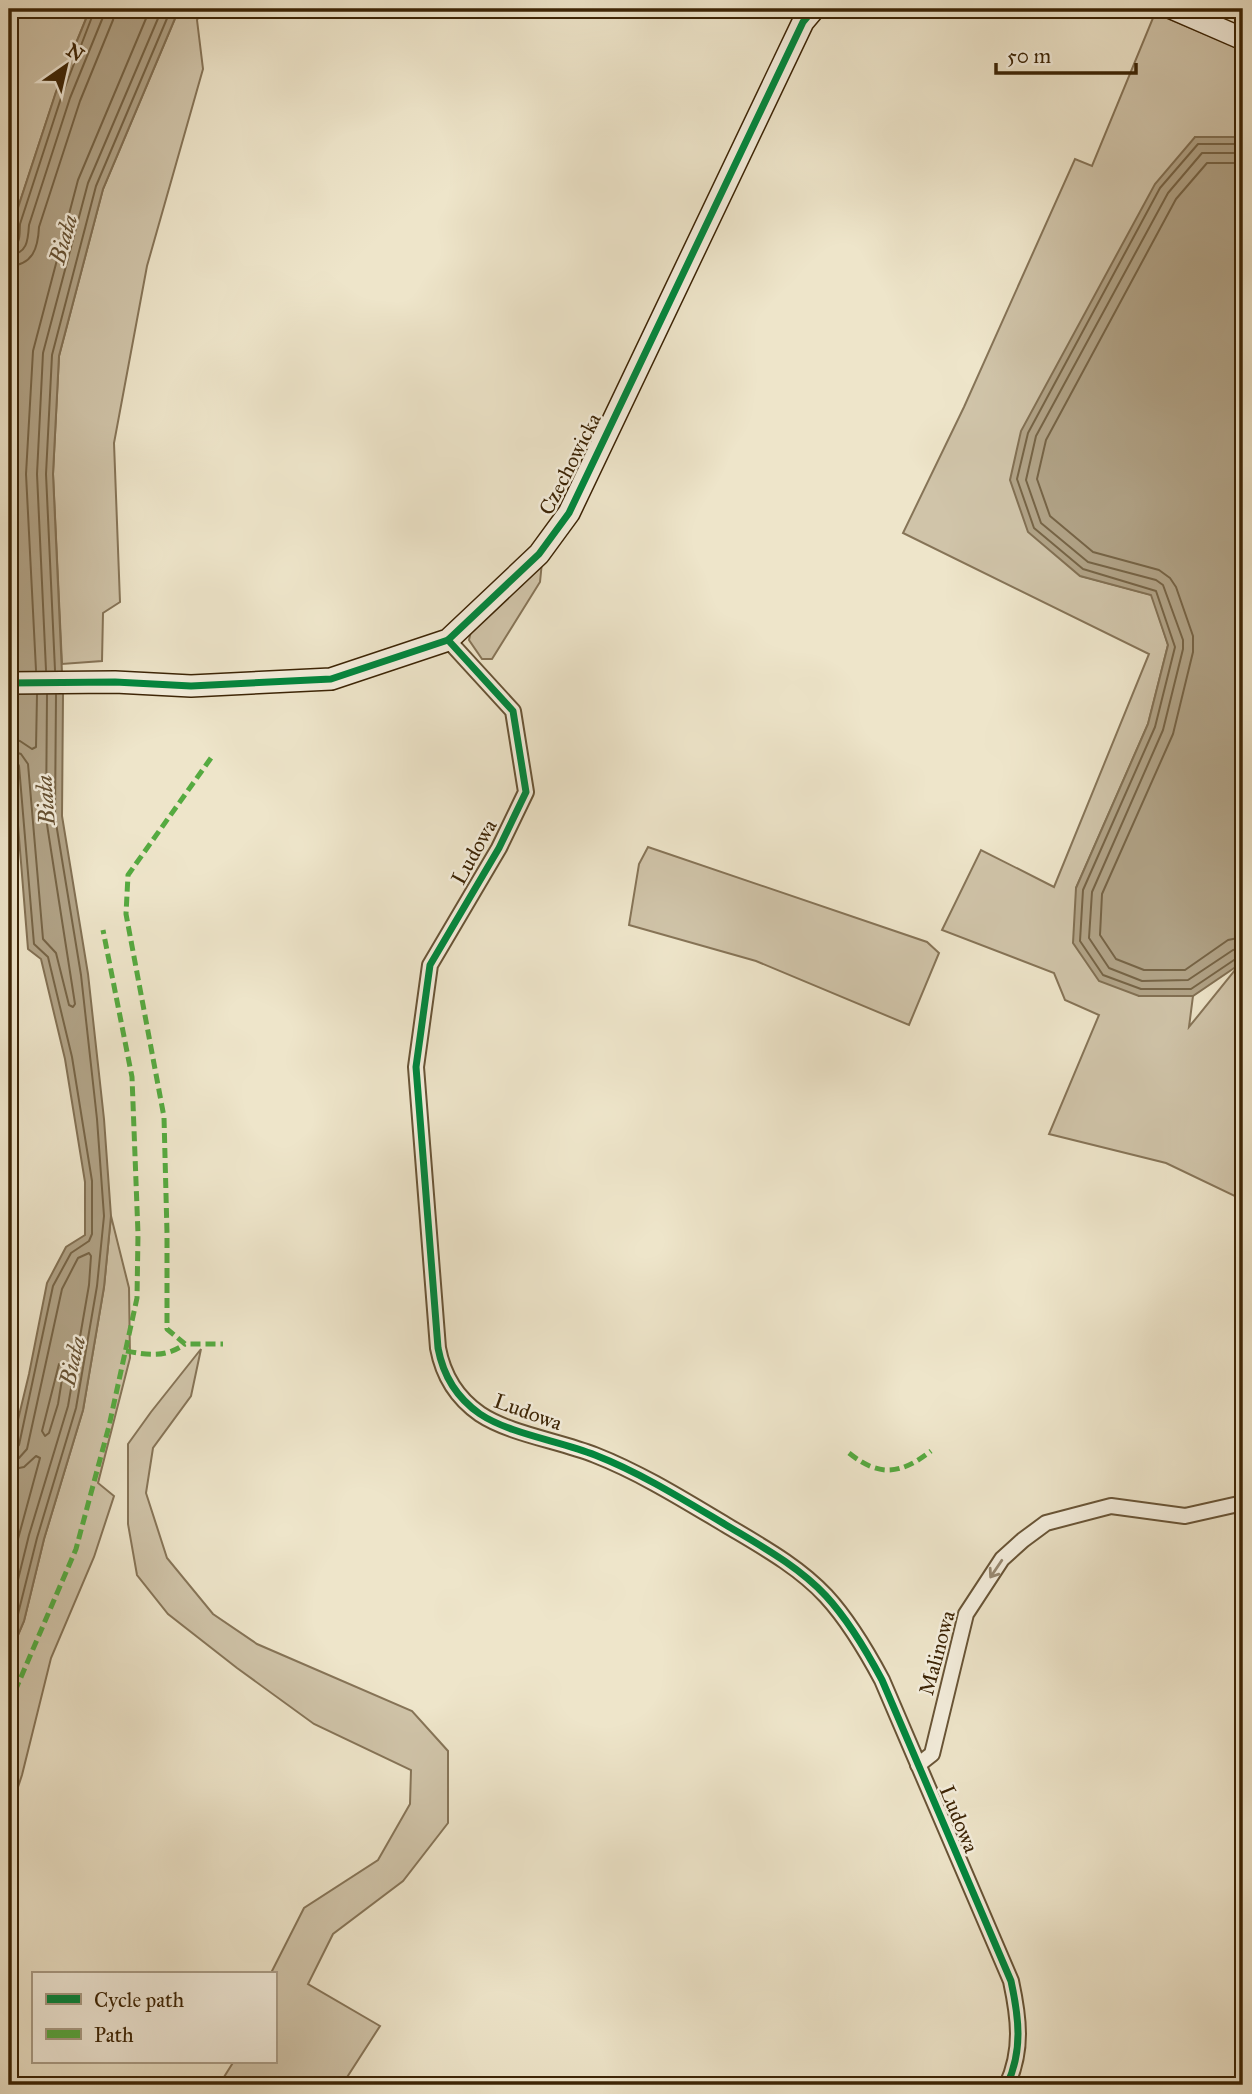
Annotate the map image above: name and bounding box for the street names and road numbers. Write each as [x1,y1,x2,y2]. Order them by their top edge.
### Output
street label: Czechowicka [533,409,607,519]
street label: Ludowa [446,815,503,889]
street label: Ludowa [490,1388,566,1436]
street label: Malinowa [913,1608,961,1698]
street label: Ludowa [934,1781,984,1857]

